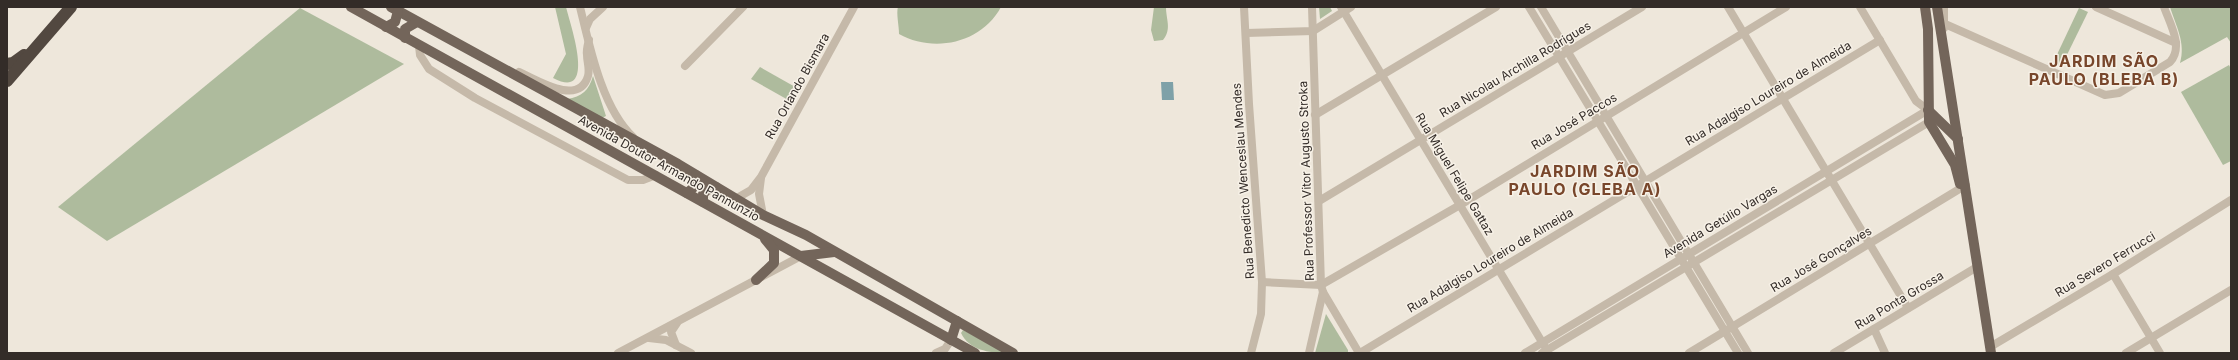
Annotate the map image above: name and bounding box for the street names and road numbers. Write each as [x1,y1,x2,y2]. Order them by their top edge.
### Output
street label: Rua Nicolau Archilla Rodrigues [1437,18,1593,120]
street label: Rua Orlando Bismara [762,30,832,142]
street label: Rua Adalgiso Loureiro de Almeida [1682,37,1854,149]
street label: Rua Professor Vitor Augusto Stroka [1295,81,1317,281]
street label: Rua Benedicto Wenceslau Mendes [1229,82,1257,280]
street label: Rua José Paccos [1528,90,1620,152]
street label: Rua Miguel Felipe Gattaz [1412,110,1498,238]
street label: Avenida Doutor Armando Pannunzio [576,112,762,224]
street label: Avenida Getúlio Vargas [1660,181,1780,261]
street label: Rua Adalgiso Loureiro de Almeida [1404,204,1576,316]
street label: Rua José Gonçalves [1768,223,1874,295]
street label: Rua Severo Ferrucci [2052,228,2158,300]
street label: Rua Ponta Grossa [1852,268,1946,332]

